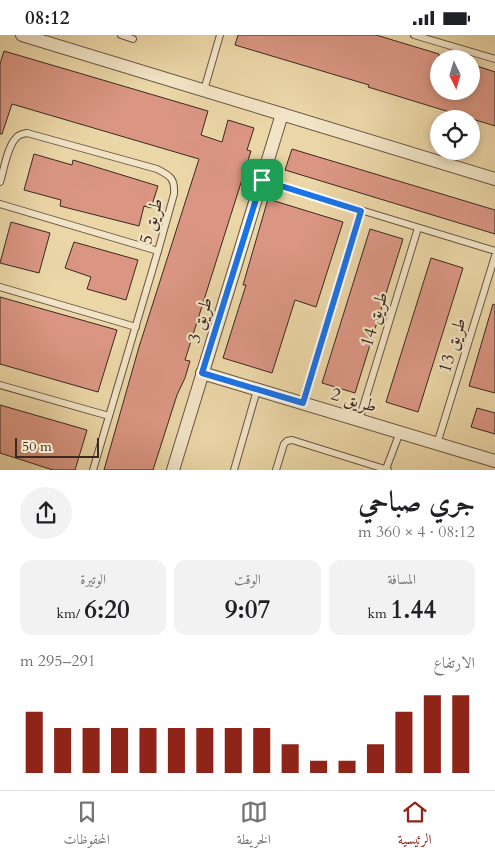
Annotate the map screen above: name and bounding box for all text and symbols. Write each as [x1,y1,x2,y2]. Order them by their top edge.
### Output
text: 08:12 [25,5,69,31]
north arrow [430,50,480,100]
map controls [430,50,480,160]
button: locate [430,110,480,160]
pin [241,159,283,201]
icon: arrive [248,166,276,194]
street label: طريق 5 [133,195,170,247]
street label: طريق 14 [354,289,395,350]
street label: طريق 3 [182,294,219,346]
street label: طريق 13 [432,315,473,376]
street label: طريق 2 [328,382,380,419]
scale bar [15,435,99,458]
text: 50 m [22,437,52,456]
text: جري صباحي [358,483,475,521]
button: share [20,487,72,539]
text: 08:12 · 4 × 360 m [358,521,475,543]
text: الوتيرة [80,570,106,589]
text: الوقت [234,570,261,589]
text: المسافة [388,570,416,589]
text: 6:20 [84,593,130,627]
text: 9:07 [225,593,270,627]
text: 1.44 [391,593,436,627]
text: /km [57,604,84,623]
text: km [367,604,391,623]
text: 291–295 m [20,650,96,672]
text: الارتفاع [433,652,475,674]
tab: المحفوظات [64,798,110,853]
tab: الخريطة [237,798,271,853]
tab: الرئيسية [398,798,431,853]

